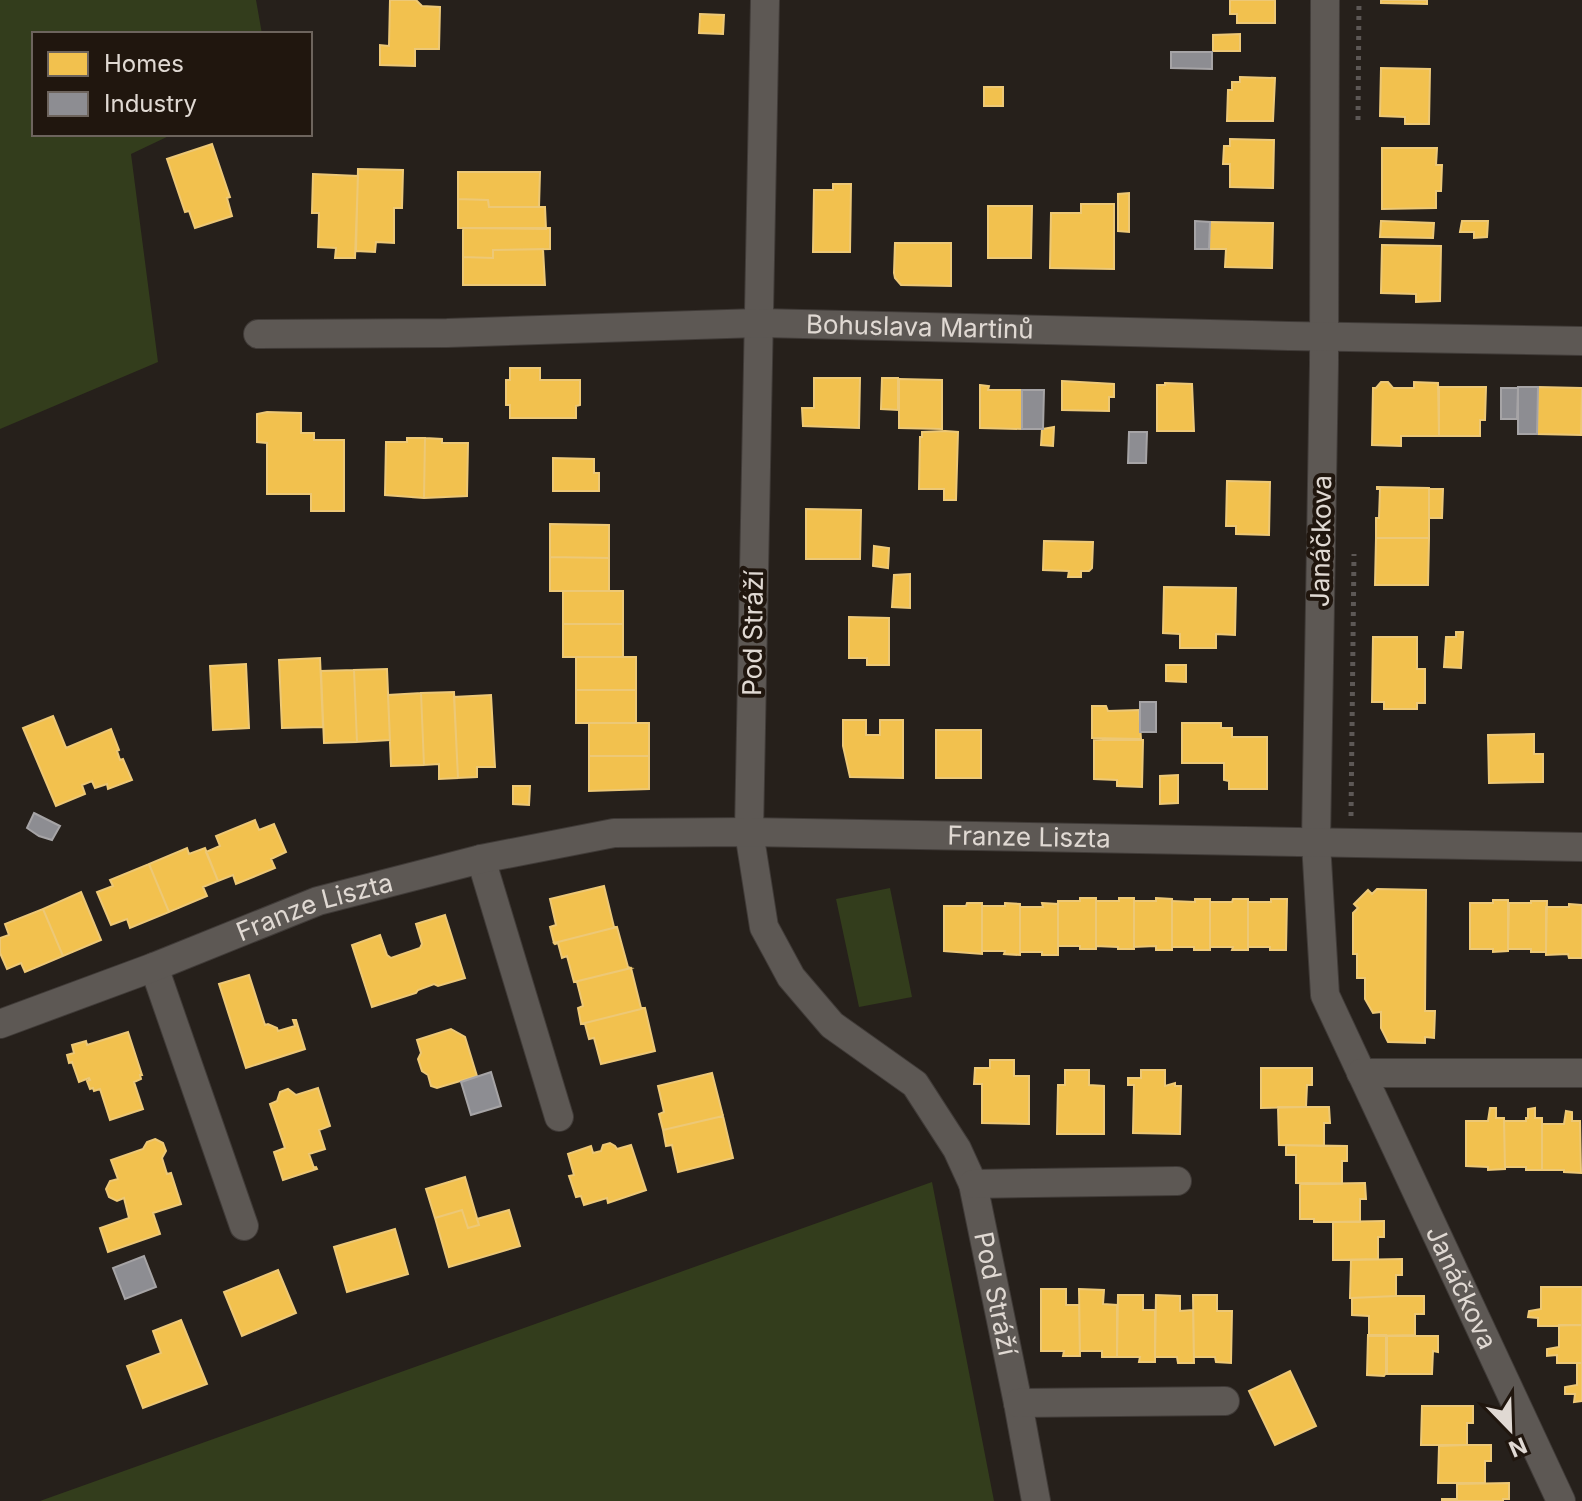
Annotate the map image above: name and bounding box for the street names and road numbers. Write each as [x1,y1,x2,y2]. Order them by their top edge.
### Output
street label: Bohuslava Martinů [806,308,1034,345]
street label: Janáčkova [1304,475,1337,607]
street label: Pod Stráží [736,569,769,696]
street label: Franze Liszta [947,820,1111,854]
street label: Franze Liszta [232,866,396,947]
street label: Janáčkova [1420,1221,1504,1354]
street label: Pod Stráží [968,1229,1024,1359]

